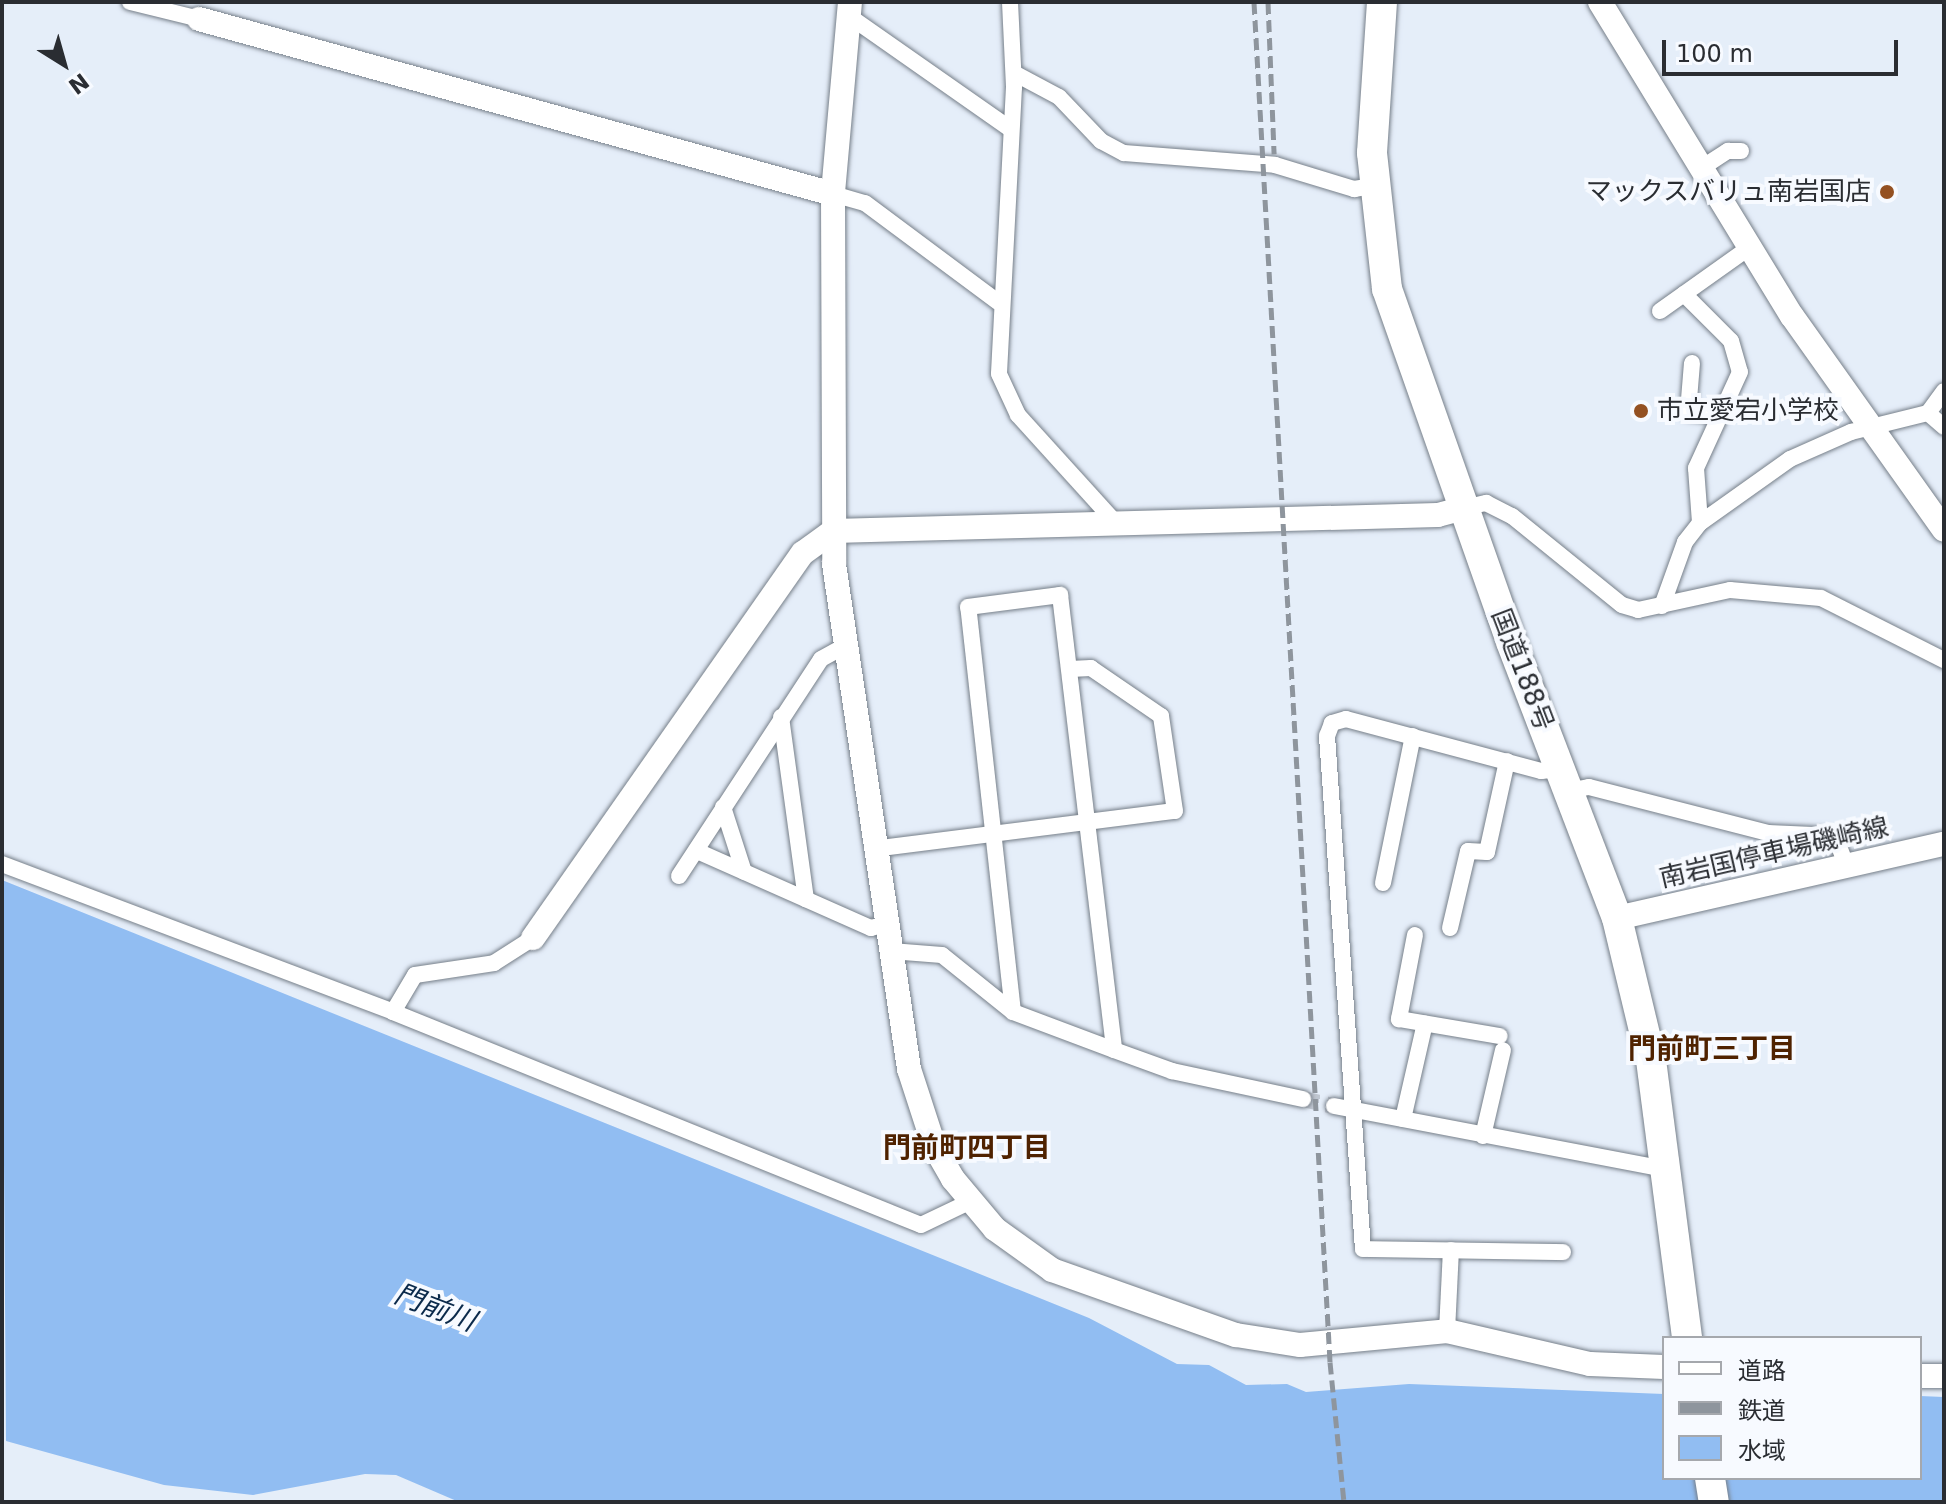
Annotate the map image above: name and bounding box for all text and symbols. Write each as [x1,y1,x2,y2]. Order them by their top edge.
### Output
north arrow [24,24,104,104]
scale bar [1666,24,1902,74]
text: 100 m [1676,40,1753,68]
text: N [64,68,94,99]
place label: マックスバリュ南岩国店 [1585,176,1871,208]
marker: マックスバリュ南岩国店 [1878,183,1896,201]
place label: 市立愛宕小学校 [1657,395,1839,427]
marker: 市立愛宕小学校 [1632,402,1650,420]
street label: 国道188号 [1485,605,1559,735]
street label: 南岩国停車場磯崎線 [1656,811,1892,895]
district label: 門前町三丁目 [1628,1032,1796,1066]
district label: 門前町四丁目 [883,1131,1051,1165]
water label: 門前川 [390,1277,480,1339]
legend [1662,1336,1922,1480]
text: 道路 [1738,1357,1786,1385]
text: 鉄道 [1738,1397,1786,1425]
text: 水域 [1738,1437,1786,1465]

